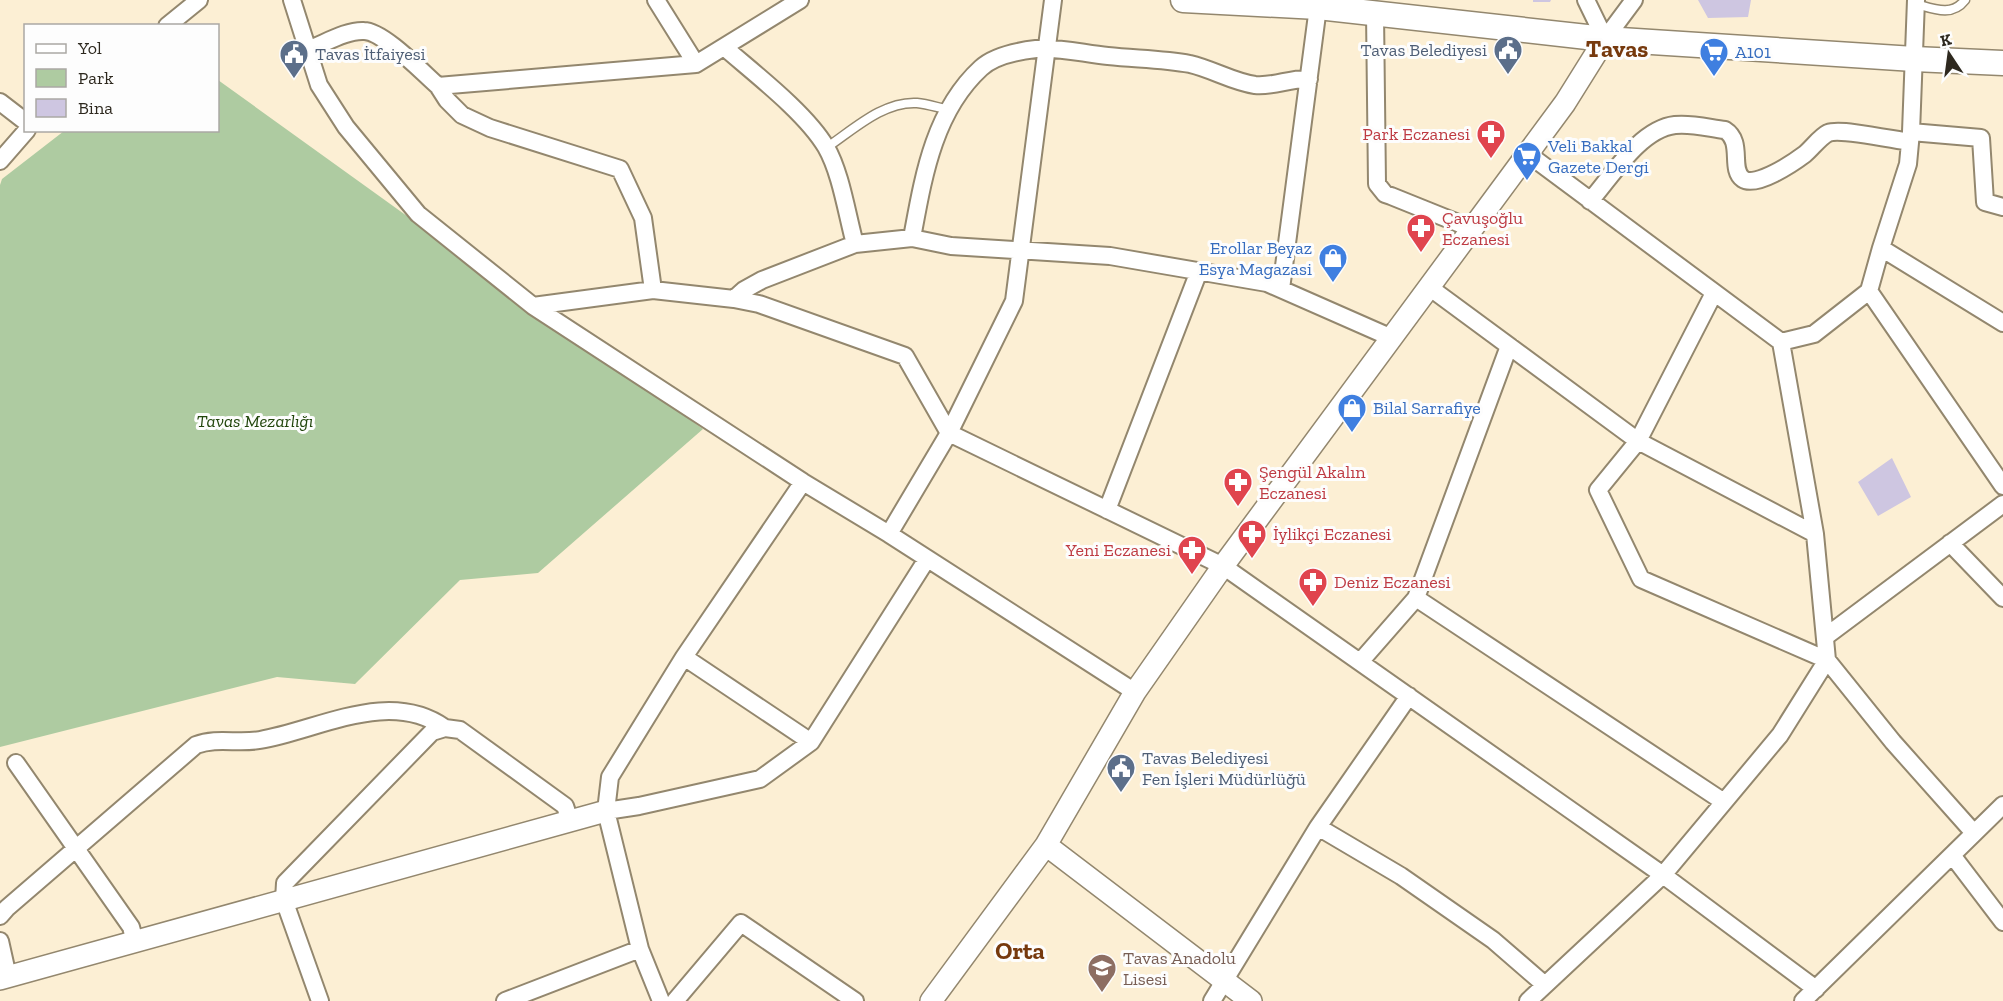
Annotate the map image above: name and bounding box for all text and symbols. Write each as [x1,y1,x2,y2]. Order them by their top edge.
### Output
legend [24,24,219,132]
north arrow [1919,24,1979,84]
text: K [1938,29,1953,50]
public building icon: Tavas Belediyesi [1492,34,1524,76]
district label: Tavas [1586,34,1648,63]
supermarket icon: A101 [1698,36,1730,78]
text: Yol [77,37,102,59]
public building icon: Tavas İtfaiyesi [278,38,310,80]
place label: Tavas Belediyesi [1361,39,1487,61]
place label: A101 [1735,41,1771,63]
place label: Tavas İtfaiyesi [315,43,426,65]
text: Park [78,67,114,89]
text: Bina [78,97,113,119]
pharmacy icon: Park Eczanesi [1475,118,1507,160]
place label: Park Eczanesi [1363,123,1470,145]
place label: Veli Bakkal Gazete Dergi [1547,135,1649,178]
supermarket icon: Veli Bakkal Gazete Dergi [1511,140,1543,182]
place label: Çavuşoğlu Eczanesi [1442,207,1523,250]
pharmacy icon: Çavuşoğlu Eczanesi [1405,212,1437,254]
place label: Erollar Beyaz Esya Magazasi [1199,237,1312,280]
shop icon: Erollar Beyaz Esya Magazasi [1317,242,1349,284]
shop icon: Bilal Sarrafiye [1336,392,1368,434]
place label: Bilal Sarrafiye [1373,397,1481,419]
park label: Tavas Mezarlığı [197,410,313,432]
place label: Şengül Akalın Eczanesi [1259,461,1366,504]
pharmacy icon: Şengül Akalın Eczanesi [1222,466,1254,508]
pharmacy icon: İylikçi Eczanesi [1236,518,1268,560]
place label: İylikçi Eczanesi [1273,523,1391,545]
pharmacy icon: Yeni Eczanesi [1176,534,1208,576]
place label: Yeni Eczanesi [1065,539,1171,561]
pharmacy icon: Deniz Eczanesi [1297,566,1329,608]
place label: Deniz Eczanesi [1334,571,1451,593]
place label: Tavas Belediyesi Fen İşleri Müdürlüğü [1142,747,1306,790]
public building icon: Tavas Belediyesi Fen İşleri Müdürlüğü [1105,752,1137,794]
district label: Orta [995,936,1045,965]
place label: Tavas Anadolu Lisesi [1123,947,1236,990]
school or university icon: Tavas Anadolu Lisesi [1086,952,1118,994]

